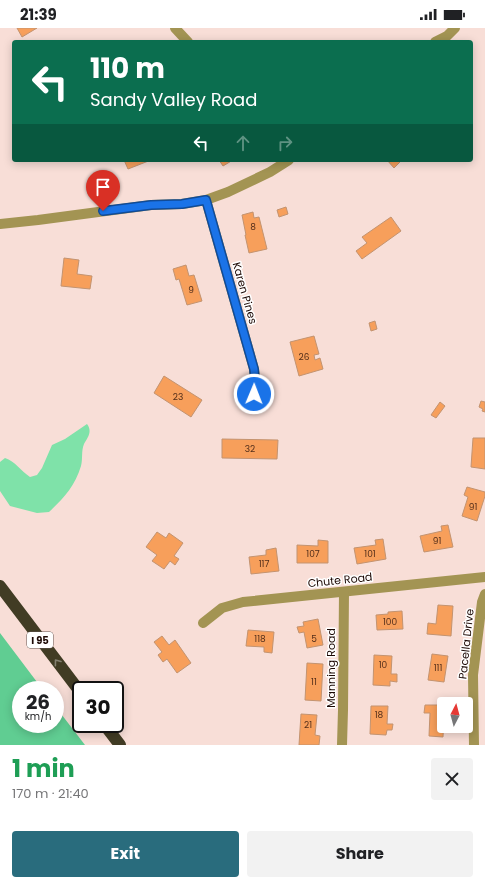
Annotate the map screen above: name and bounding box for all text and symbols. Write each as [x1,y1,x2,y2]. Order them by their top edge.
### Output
text: 21:39 [20,4,57,25]
text: 110 m [90,49,165,88]
icon: left [24,56,76,108]
text: Sandy Valley Road [90,87,257,112]
icon: left [190,132,212,154]
icon: ahead [232,132,254,154]
icon: right [274,132,296,154]
pin [86,170,120,211]
icon: arrive [92,176,114,198]
house number: 8 [250,221,256,233]
street label: Karen Pines [229,260,262,326]
house number: 9 [188,284,194,296]
house number: 26 [299,351,310,363]
position arrow [233,373,275,415]
house number: 23 [173,391,183,403]
house number: 32 [245,443,255,455]
house number: 91 [469,501,477,513]
house number: 91 [433,535,441,547]
house number: 107 [306,548,320,560]
house number: 101 [364,548,376,560]
house number: 117 [259,558,269,570]
street label: Chute Road [307,569,373,591]
street label: Pacella Drive [454,608,478,680]
house number: 100 [383,616,397,628]
street label: Manning Road [323,628,339,708]
road number: I 95 [27,632,53,648]
house number: 118 [254,633,266,645]
house number: 5 [311,633,317,645]
one-way arrow [55,659,62,666]
house number: 10 [379,659,388,671]
house number: 111 [434,662,442,674]
house number: 11 [311,676,317,688]
speed limit sign: 30 [72,681,124,733]
text: 26 [26,688,50,716]
north arrow [437,697,473,733]
map controls [437,697,473,733]
text: km/h [25,709,51,724]
house number: 18 [375,709,384,721]
house number: 21 [304,719,312,731]
text: 1 min [12,752,75,785]
button: close [431,758,473,800]
text: 170 m · 21:40 [12,784,89,803]
button: Exit [12,831,239,877]
button: Share [247,831,473,877]

